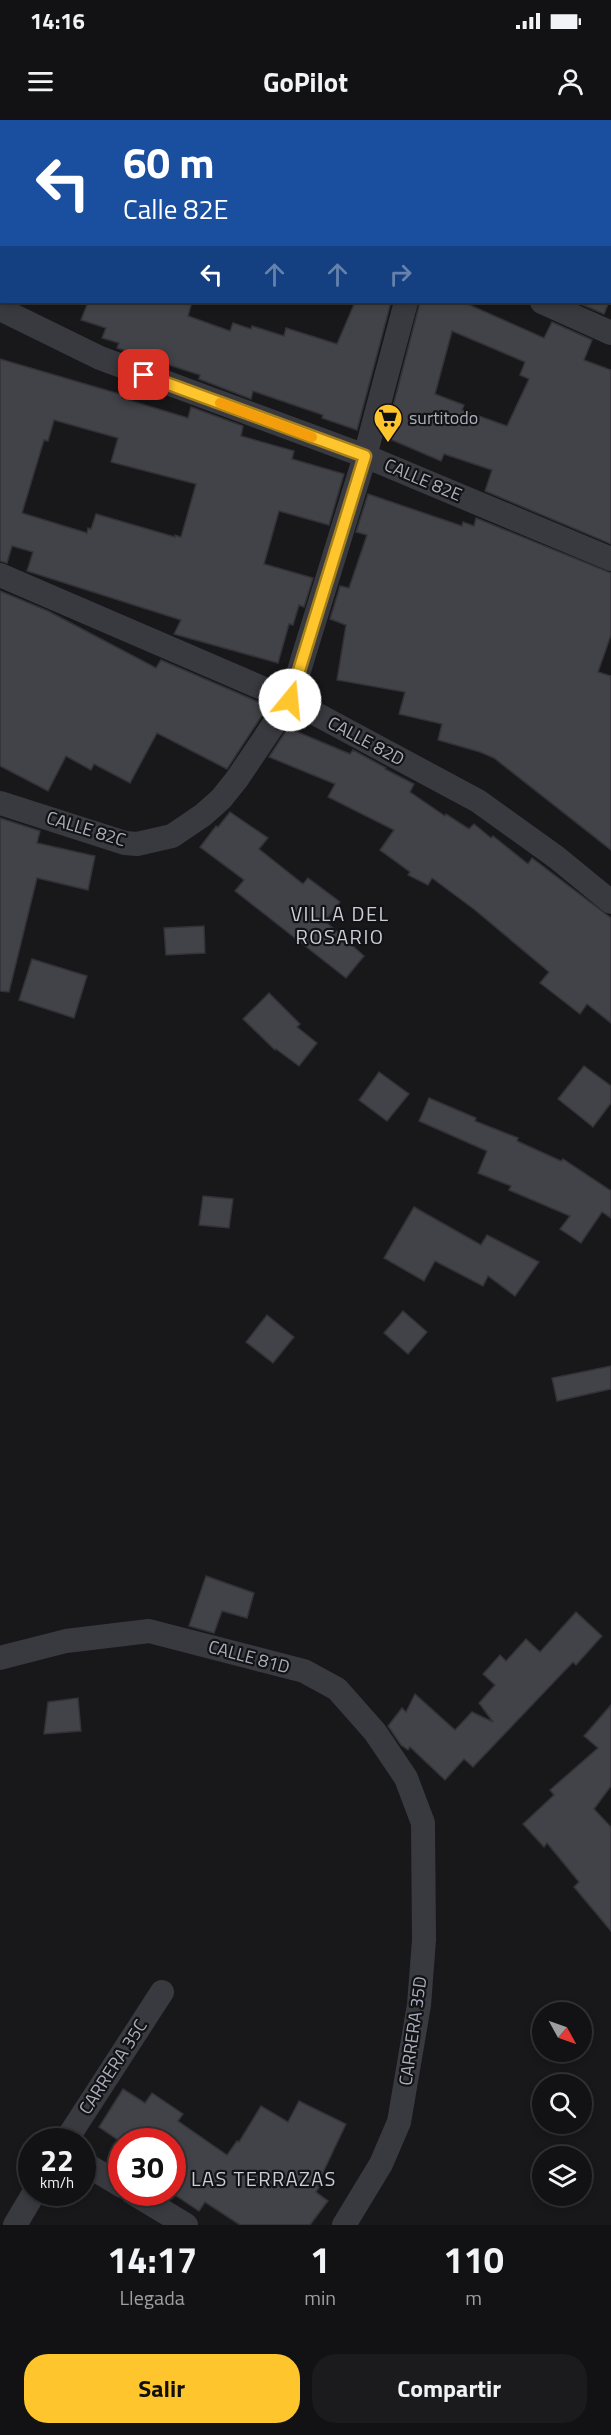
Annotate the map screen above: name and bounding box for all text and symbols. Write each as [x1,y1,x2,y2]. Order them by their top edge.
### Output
text: 14:16 [30,4,85,38]
text: GoPilot [263,61,348,102]
icon: menu [24,65,57,98]
icon: person [554,65,587,98]
text: 60 m [123,130,215,194]
icon: left [24,144,102,222]
text: Calle 82E [123,188,228,229]
icon: left [195,258,228,291]
icon: ahead [258,258,291,291]
icon: ahead [321,258,354,291]
icon: right [384,258,417,291]
pin [118,349,169,400]
icon: arrive [127,358,160,391]
supermarket icon: surtitodo [372,402,404,444]
place label: surtitodo [409,404,478,431]
street label: CALLE 82E [380,451,466,508]
position arrow [258,668,322,732]
street label: CALLE 82D [323,709,409,772]
street label: CALLE 82C [43,804,129,853]
district label: VILLA DEL ROSARIO [290,898,390,952]
street label: CALLE 81D [205,1633,293,1680]
street label: CARRERA 35D [391,1975,434,2087]
north arrow [532,2002,592,2062]
map controls [532,2002,592,2206]
street label: CARRERA 35C [72,2014,153,2119]
button: search [532,2074,592,2134]
speed limit sign: 30 [108,2128,186,2206]
text: 22 [40,2137,74,2183]
button: layers [532,2146,592,2206]
district label: LAS TERRAZAS [191,2163,337,2194]
text: km/h [40,2171,74,2194]
text: 14:17 [107,2232,197,2287]
text: 1 [310,2232,330,2287]
text: 110 [443,2232,504,2287]
text: Llegada [120,2282,185,2313]
text: min [304,2282,336,2313]
text: m [465,2282,482,2313]
button: Salir [24,2354,300,2423]
button: Compartir [312,2354,587,2423]

